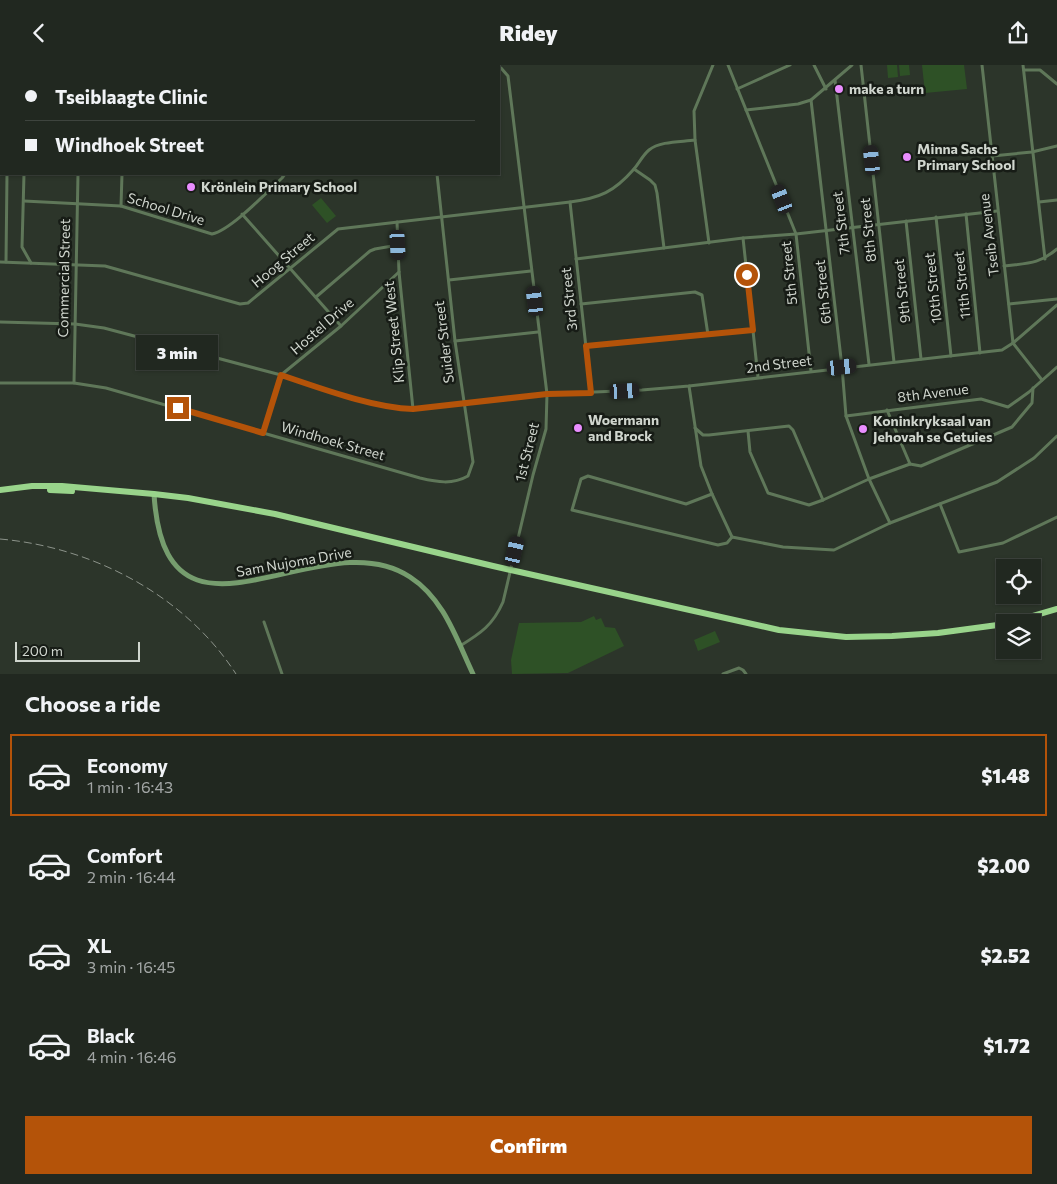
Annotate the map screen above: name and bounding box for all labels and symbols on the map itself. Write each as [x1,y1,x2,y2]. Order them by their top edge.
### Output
place label: make a turn [849,80,924,97]
marker: make a turn [833,83,845,95]
place label: Minna Sachs Primary School [917,140,1015,173]
car [862,144,881,176]
marker: Minna Sachs Primary School [901,151,913,163]
place label: Krönlein Primary School [201,178,357,195]
marker: Krönlein Primary School [185,181,197,193]
car [769,182,794,216]
street label: School Drive [125,189,207,228]
street label: 7th Street [828,190,853,256]
street label: Tseib Avenue [975,193,1002,277]
street label: 8th Street [856,197,879,263]
street label: Commercial Street [54,218,73,338]
street label: Hoog Street [248,228,318,291]
car [389,230,406,260]
street label: 5th Street [777,240,800,306]
street label: 11th Street [949,250,974,320]
street label: 10th Street [920,252,945,324]
street label: 9th Street [890,258,913,324]
street label: 6th Street [811,259,834,325]
route start [736,264,758,286]
street label: 3rd Street [557,266,580,332]
street label: Klip Street West [380,280,407,384]
car [525,285,544,317]
street label: Hostel Drive [287,294,357,358]
street label: Suider Street [430,300,457,384]
callout: 3 min [137,335,219,371]
street label: 2nd Street [745,351,813,376]
car [826,358,857,376]
street label: 8th Avenue [896,380,970,405]
car [609,383,640,399]
route end [167,397,189,419]
place label: Woermann and Brock [588,411,659,444]
place label: Koninkryksaal van Jehovah se Getuies [873,412,993,445]
street label: Windhoek Street [279,418,387,464]
street label: 1st Street [511,420,542,483]
marker: Woermann and Brock [572,422,584,434]
marker: Koninkryksaal van Jehovah se Getuies [857,423,869,435]
car [504,535,525,567]
street label: Sam Nujoma Drive [235,543,353,580]
scale bar [15,639,140,662]

